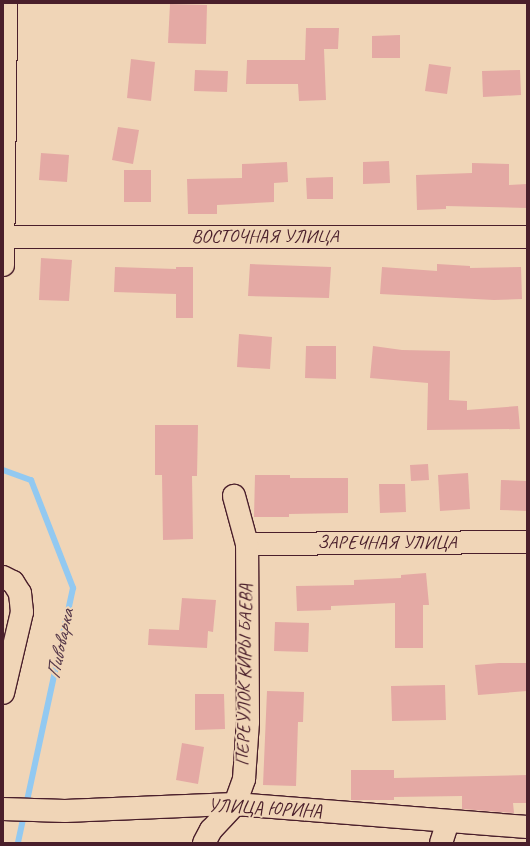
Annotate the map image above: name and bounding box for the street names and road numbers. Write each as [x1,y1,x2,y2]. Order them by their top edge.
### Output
street label: ВОСТОЧНАЯ УЛИЦА [192,226,338,248]
street label: ЗАРЕЧНАЯ УЛИЦА [317,532,457,554]
street label: ПЕРЕУЛОК КИРЫ БАЕВА [232,584,258,766]
street label: УЛИЦА ЮРИНА [208,795,322,823]

